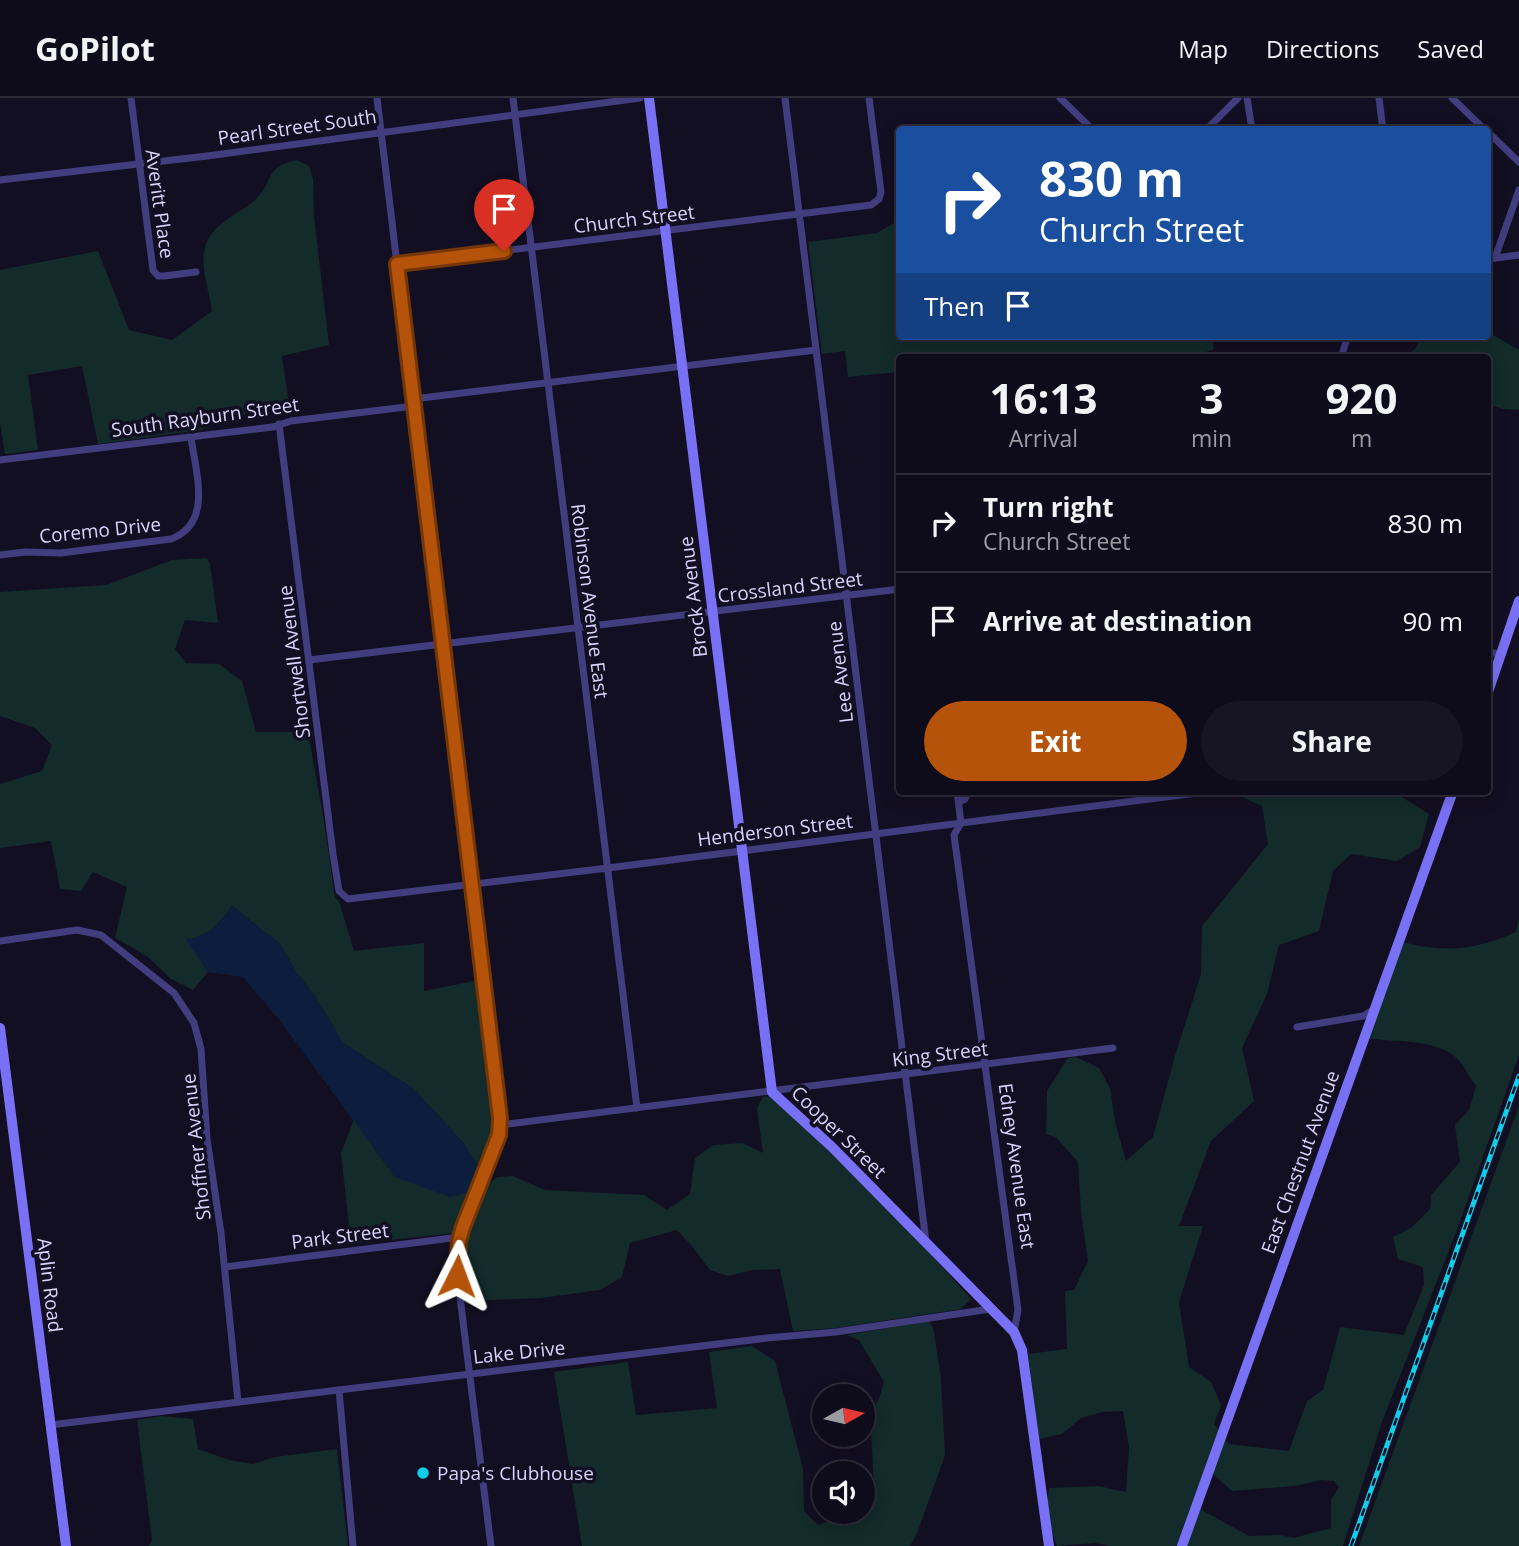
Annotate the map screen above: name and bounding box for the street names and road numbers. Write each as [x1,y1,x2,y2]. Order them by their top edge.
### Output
street label: Pearl Street South [216,103,378,151]
street label: Averitt Place [139,148,181,260]
street label: Church Street [572,199,696,239]
street label: South Rayburn Street [109,391,301,443]
street label: Robinson Avenue East [565,502,615,700]
street label: Coremo Drive [38,511,162,549]
street label: Brock Avenue [673,535,713,659]
street label: Crossland Street [716,565,864,609]
street label: Shortwell Avenue [272,584,316,740]
street label: Lee Avenue [821,620,859,724]
street label: Henderson Street [696,808,854,852]
street label: King Street [891,1035,990,1073]
street label: East Chestnut Avenue [1255,1067,1345,1257]
street label: Shoffner Avenue [175,1072,217,1222]
street label: Cooper Street [786,1080,892,1184]
street label: Edney Avenue East [993,1082,1042,1251]
street label: Park Street [290,1217,390,1255]
street label: Aplin Road [31,1236,69,1334]
street label: Lake Drive [472,1334,566,1370]

